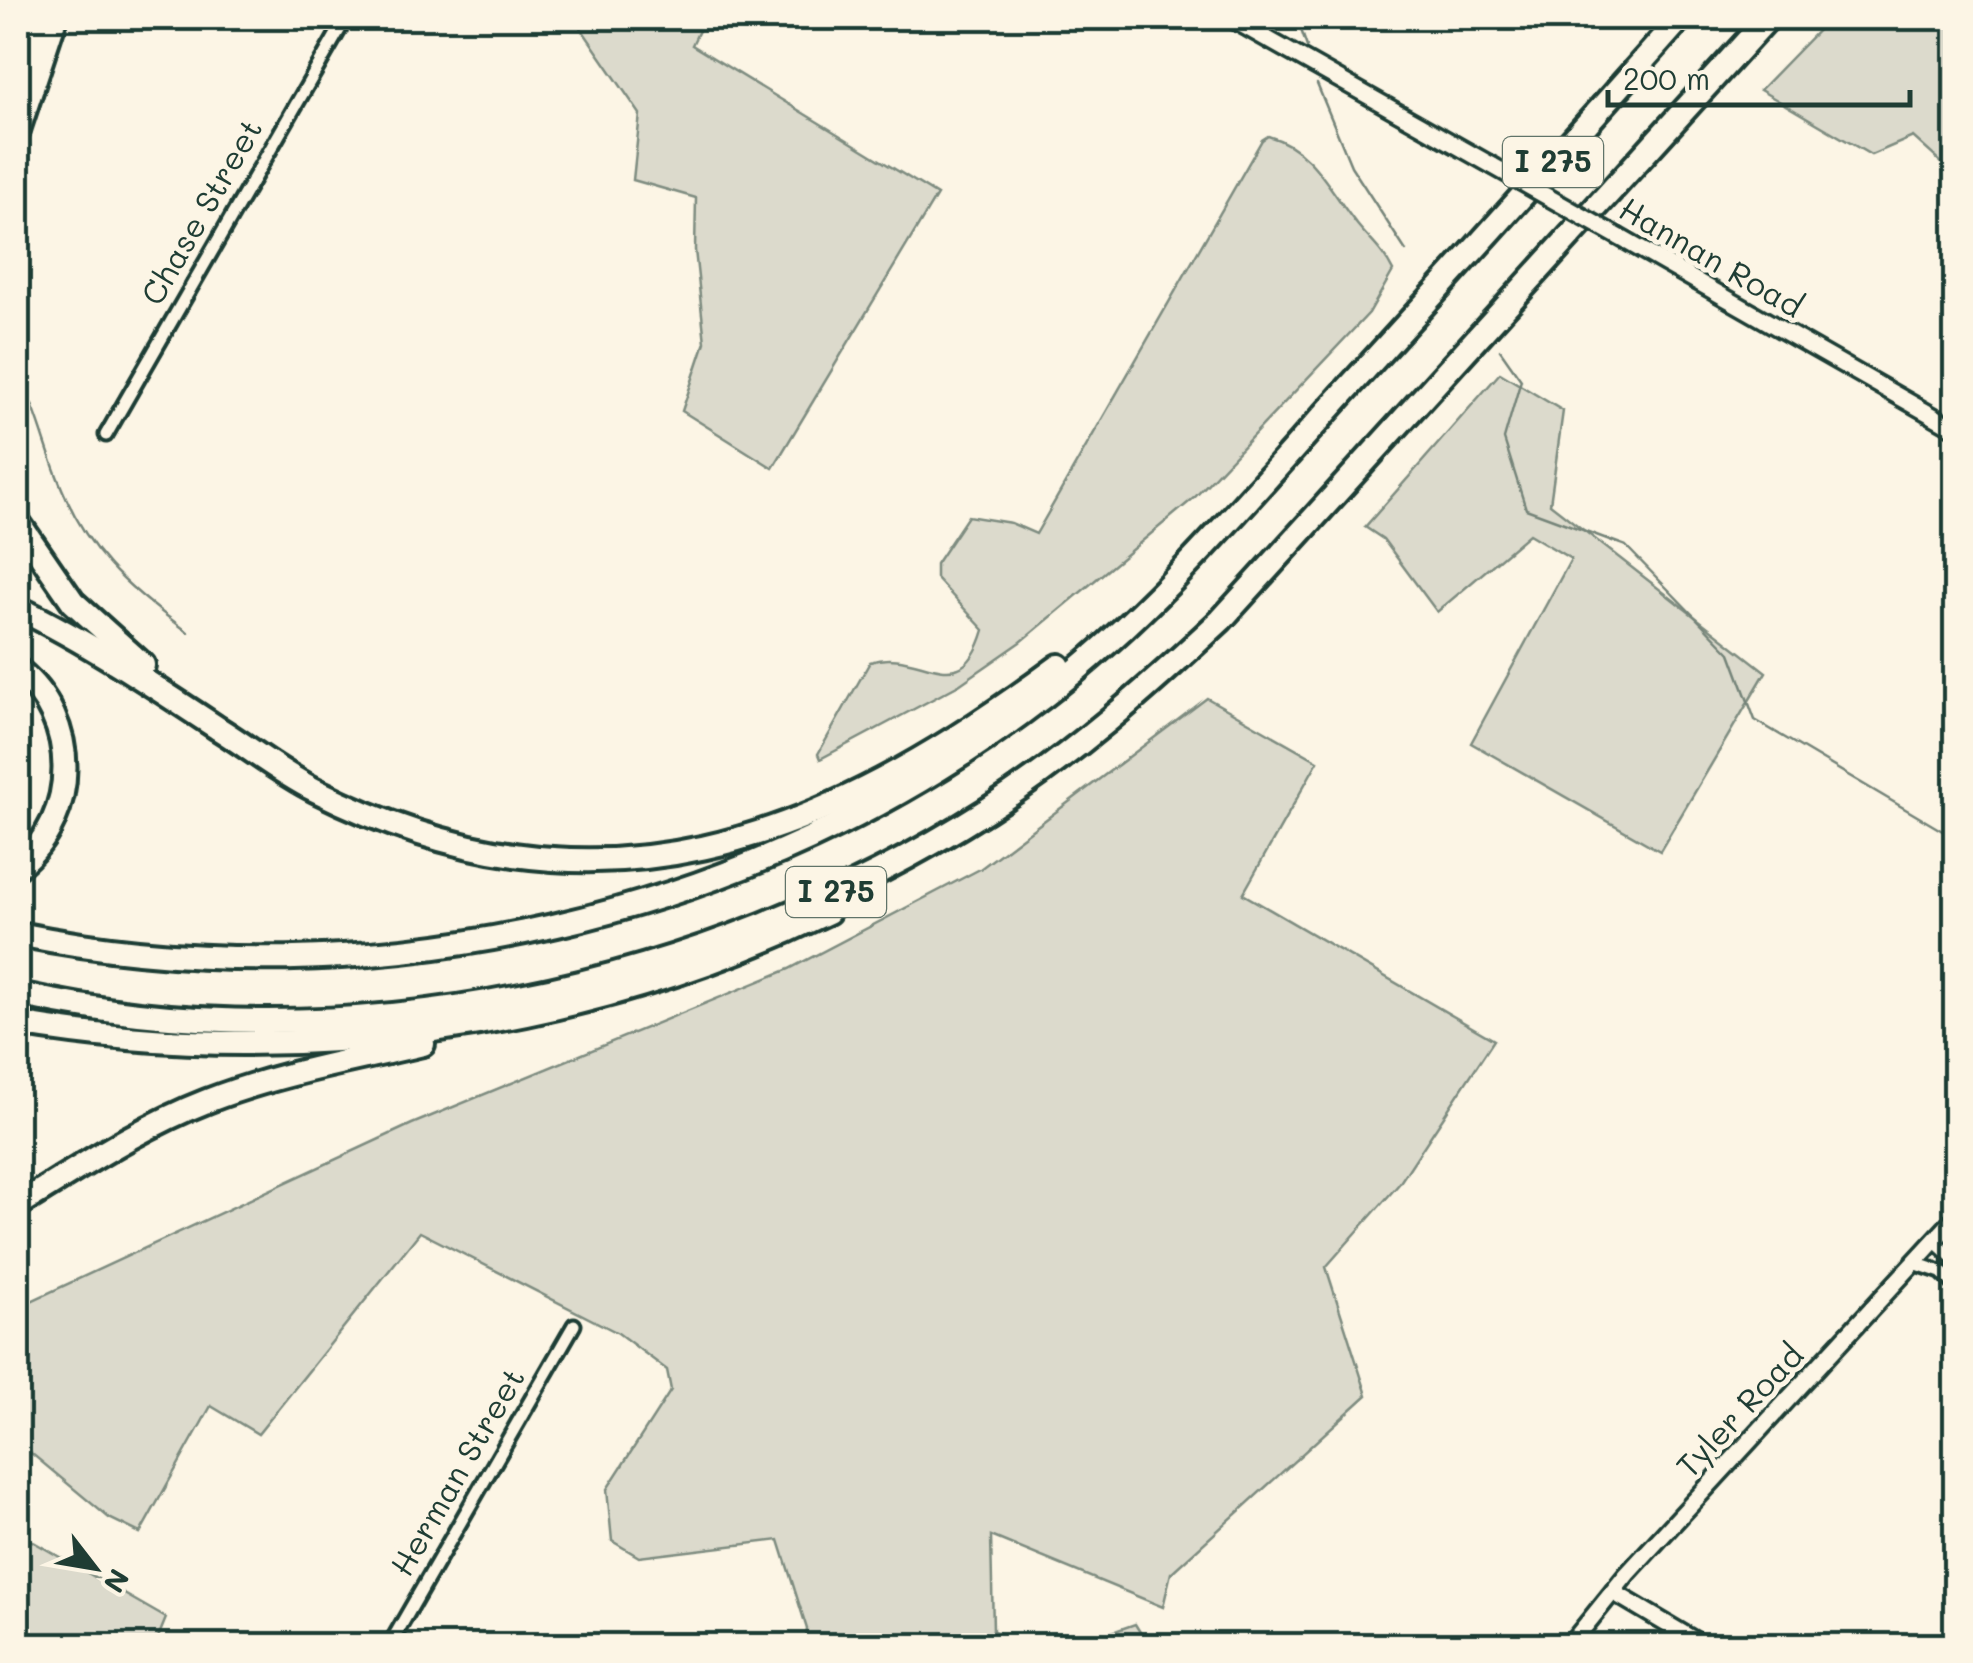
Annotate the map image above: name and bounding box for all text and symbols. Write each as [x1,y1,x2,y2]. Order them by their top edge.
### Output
scale bar [1608,45,1910,107]
text: 200 m [1623,58,1710,98]
street label: Chase Street [130,110,271,312]
road number: I 275 [1503,137,1603,187]
street label: Hannan Road [1612,187,1812,326]
road number: I 275 [786,867,886,917]
street label: Tyler Road [1666,1334,1812,1486]
street label: Herman Street [380,1359,533,1583]
north arrow [45,1518,145,1618]
text: N [96,1563,138,1600]

